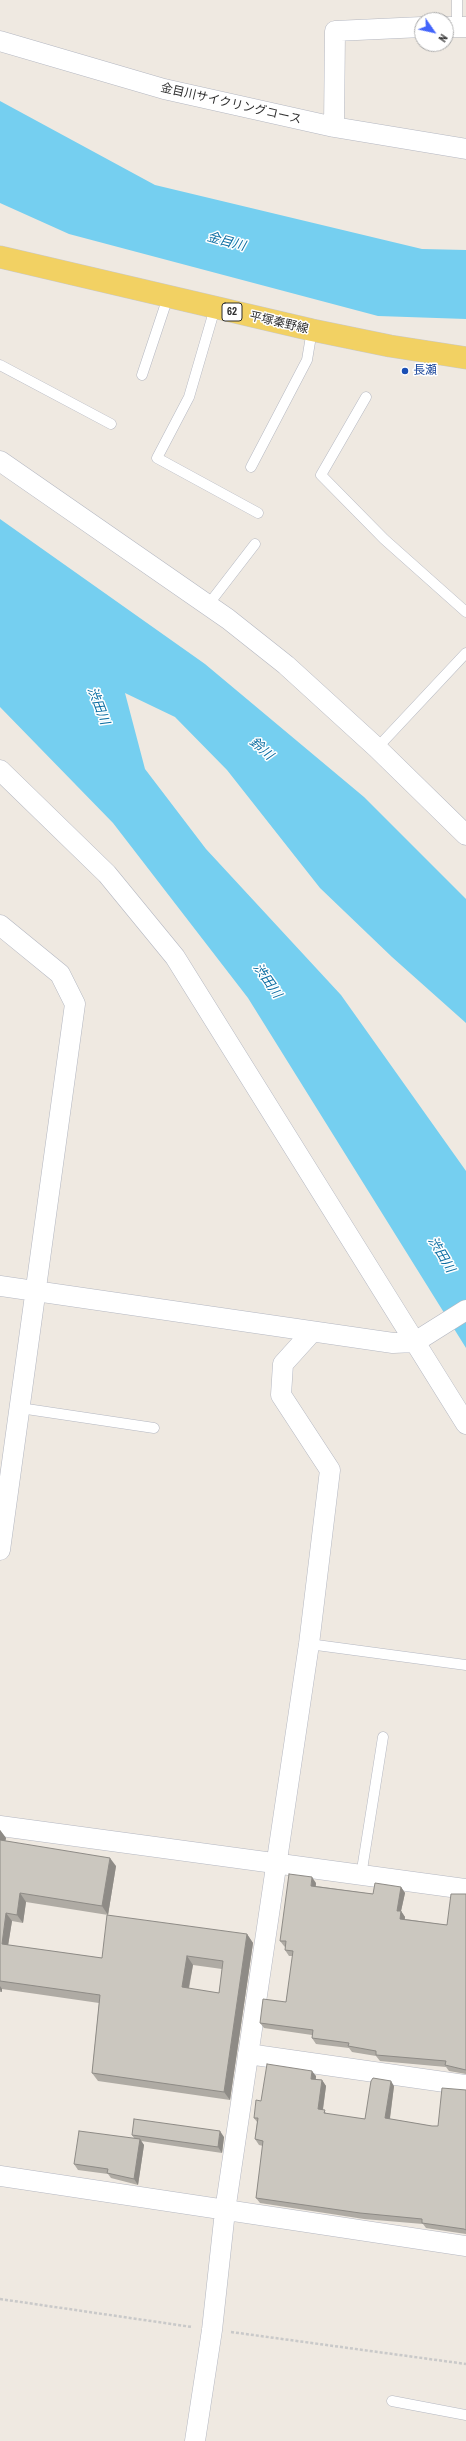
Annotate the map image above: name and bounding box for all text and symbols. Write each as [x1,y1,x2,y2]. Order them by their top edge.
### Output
north arrow [414,12,454,52]
text: N [435,32,451,45]
street label: 金目川サイクリングコース [159,81,303,127]
water label: 金目川 [205,229,247,255]
road number: 62 [222,303,242,321]
street label: 平塚秦野線 [248,309,310,337]
place label: 長瀬 [413,364,437,378]
marker: 長瀬 [400,366,410,376]
water label: 渋田川 [84,685,112,727]
water label: 鈴川 [246,735,276,763]
water label: 渋田川 [249,961,285,1001]
water label: 渋田川 [424,1234,458,1276]

